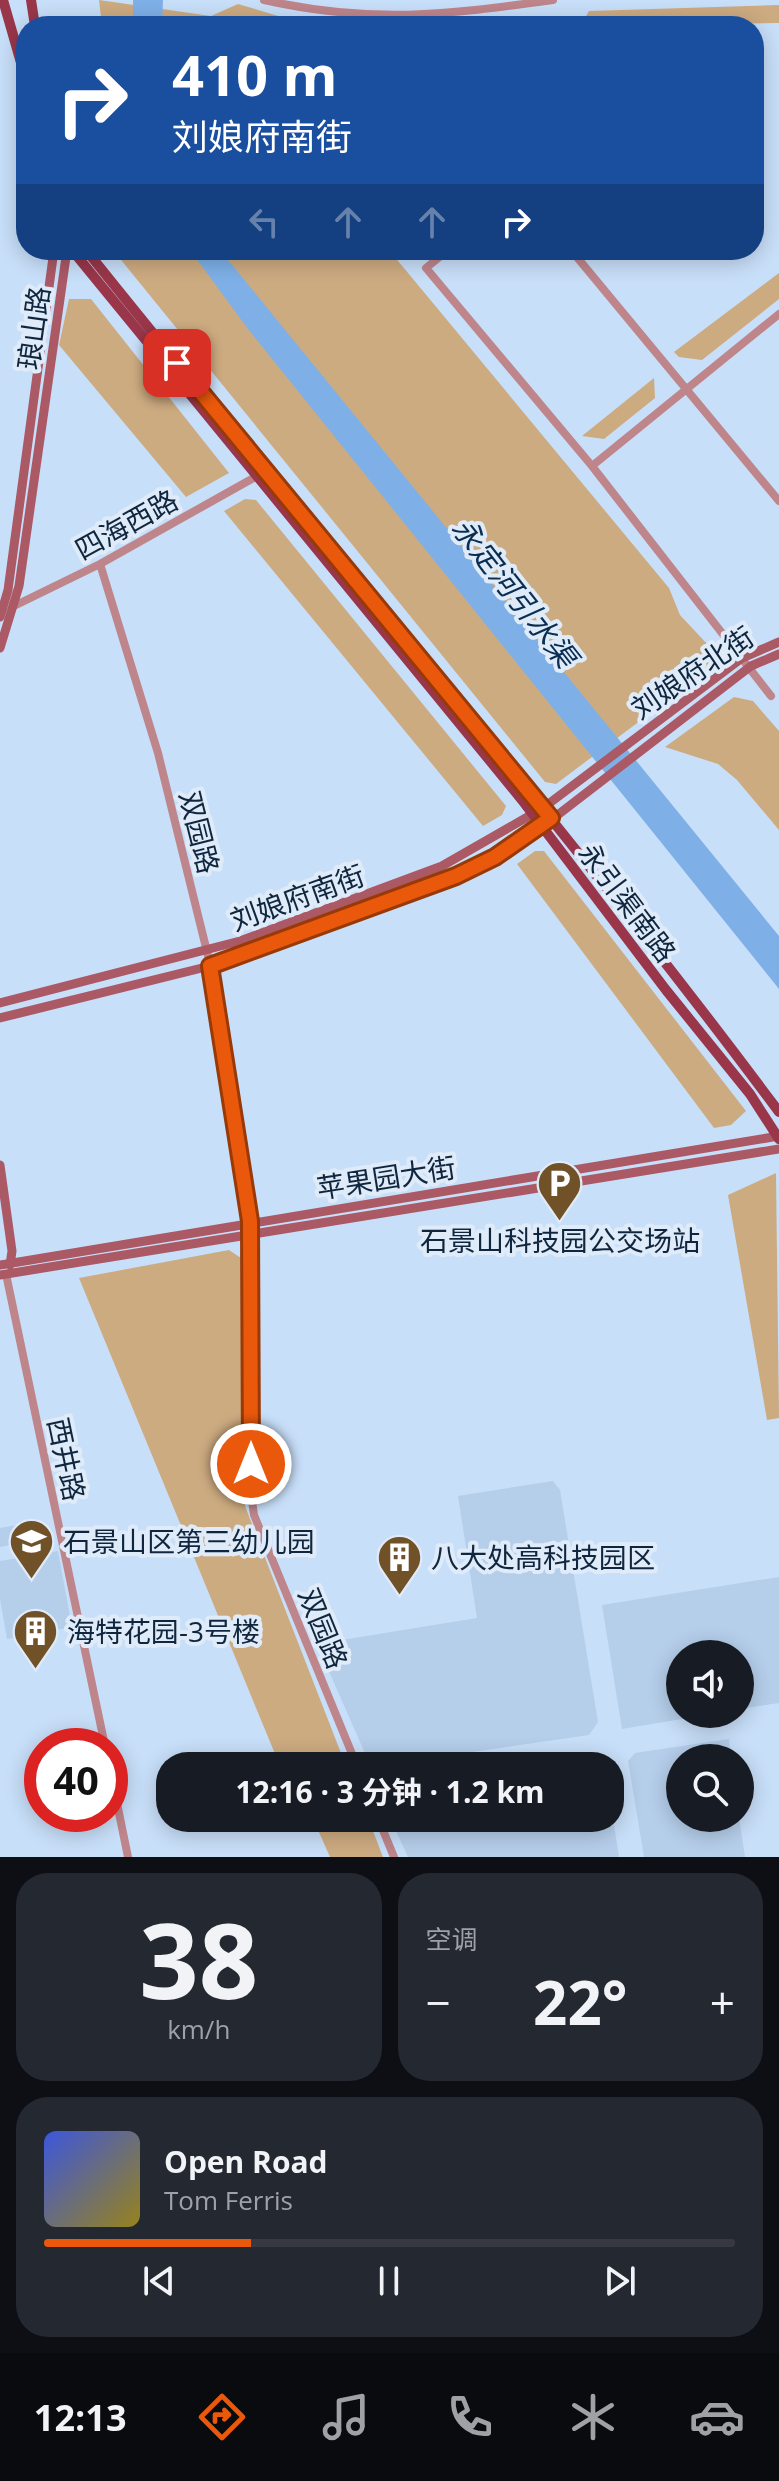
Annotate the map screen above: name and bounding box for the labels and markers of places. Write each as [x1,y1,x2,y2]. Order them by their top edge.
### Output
pin [143,329,211,397]
parking icon: 石景山科技园公交场站 [536,1159,584,1222]
place label: 石景山科技园公交场站 [420,1221,700,1259]
school or university icon: 石景山区第三幼儿园 [8,1517,56,1580]
place label: 石景山区第三幼儿园 [63,1522,315,1560]
building icon: 八大处高科技园区 [376,1533,424,1596]
place label: 八大处高科技园区 [431,1538,655,1576]
building icon: 海特花园-3号楼 [12,1607,60,1670]
place label: 海特花园-3号楼 [67,1612,260,1650]

